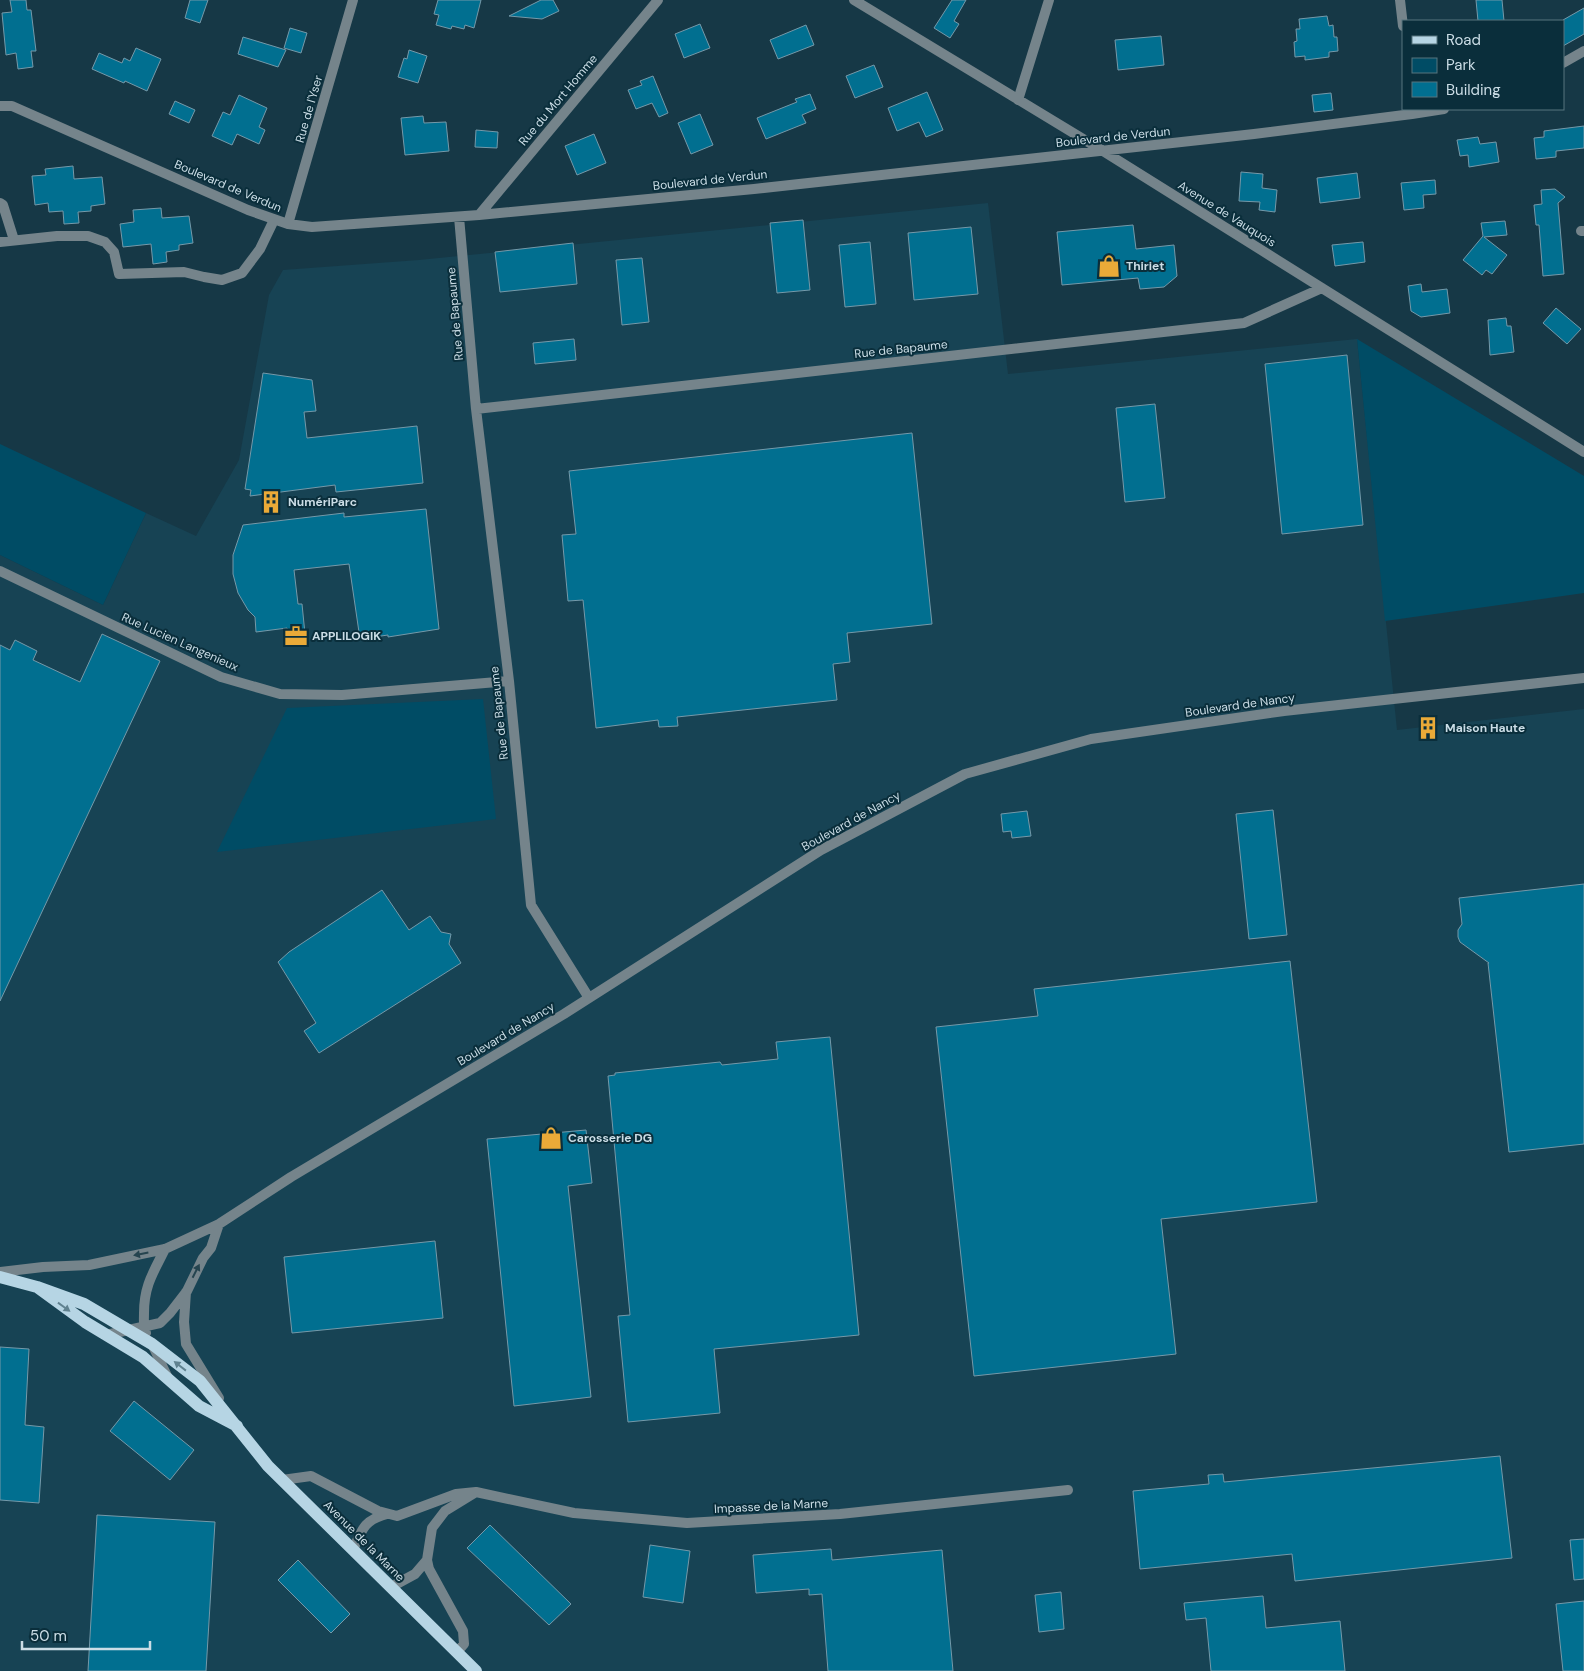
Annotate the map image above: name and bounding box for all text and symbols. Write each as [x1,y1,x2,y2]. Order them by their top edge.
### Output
legend [1402,20,1564,110]
text: Road [1446,30,1481,50]
street label: Rue du Mort Homme [515,51,601,149]
text: Park [1446,55,1476,75]
street label: Rue de l'Yser [292,73,326,145]
text: Building [1446,80,1501,100]
street label: Boulevard de Verdun [1055,123,1171,151]
street label: Boulevard de Verdun [172,156,284,216]
street label: Boulevard de Verdun [652,166,768,194]
street label: Avenue de Vauquois [1175,177,1279,251]
shop icon: Thiriet [1096,253,1122,279]
place label: Thiriet [1126,258,1164,274]
street label: Rue de Bapaume [443,266,467,361]
street label: Rue de Bapaume [854,336,949,362]
building icon: NumériParc [258,489,284,515]
place label: NumériParc [288,494,357,510]
street label: Rue Lucien Langenieux [119,609,241,675]
office icon: APPLILOGIK [283,623,309,649]
place label: APPLILOGIK [312,628,381,644]
street label: Rue de Bapaume [486,665,512,760]
street label: Boulevard de Nancy [1184,689,1296,721]
building icon: Maison Haute [1415,715,1441,741]
place label: Maison Haute [1445,720,1525,736]
street label: Boulevard de Nancy [799,787,904,855]
street label: Boulevard de Nancy [454,998,558,1069]
shop icon: Carosserie DG [538,1125,564,1151]
place label: Carosserie DG [568,1130,652,1146]
one-way arrow [132,1250,148,1258]
one-way arrow [192,1264,200,1278]
one-way arrow [57,1302,71,1312]
one-way arrow [174,1360,187,1371]
street label: Impasse de la Marne [714,1495,829,1517]
street label: Avenue de la Marne [320,1497,408,1585]
scale bar [22,1618,150,1650]
text: 50 m [30,1626,67,1646]

